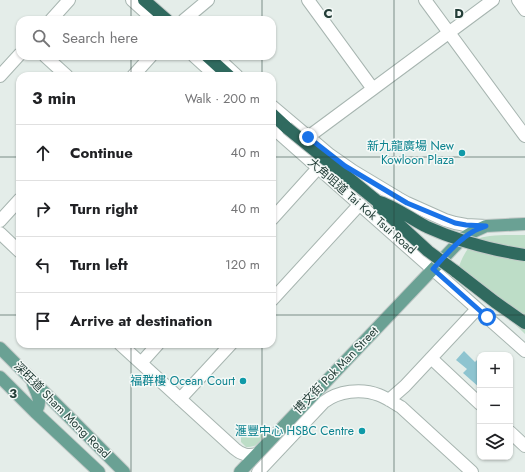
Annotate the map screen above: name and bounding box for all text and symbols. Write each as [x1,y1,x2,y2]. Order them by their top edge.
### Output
text: C [323,4,333,23]
text: D [454,4,464,23]
search box [16,16,276,60]
icon: search [30,27,52,49]
text: Search here [62,27,138,49]
text: 3 min [32,86,76,110]
text: Walk · 200 m [185,89,260,108]
route end [299,128,317,146]
place label: 新九龍廣場 New Kowloon Plaza [367,137,455,169]
icon: ahead [32,142,54,164]
text: Continue [70,142,133,164]
text: 40 m [231,143,260,162]
marker: 新九龍廣場 New Kowloon Plaza [457,148,467,158]
street label: 大角咀道 Tai Kok Tsui Road [304,154,420,258]
icon: right [32,198,54,220]
text: Turn right [70,198,138,220]
text: 40 m [231,199,260,218]
icon: left [32,254,54,276]
text: Turn left [70,254,128,276]
text: 120 m [225,255,260,274]
route start [478,308,496,326]
icon: arrive [32,310,54,332]
text: Arrive at destination [70,310,212,332]
street label: 博文街 Pok Man Street [289,322,383,418]
map controls [477,352,513,460]
button: + [477,352,513,388]
street label: 深旺道 Sham Mong Road [10,358,114,462]
place label: 福群樓 Ocean Court [130,372,235,390]
marker: 福群樓 Ocean Court [238,376,248,386]
text: 3 [9,384,17,403]
button: − [477,388,513,424]
place label: 滙豐中心 HSBC Centre [235,422,354,440]
button: layers [477,424,513,460]
marker: 滙豐中心 HSBC Centre [357,426,367,436]

